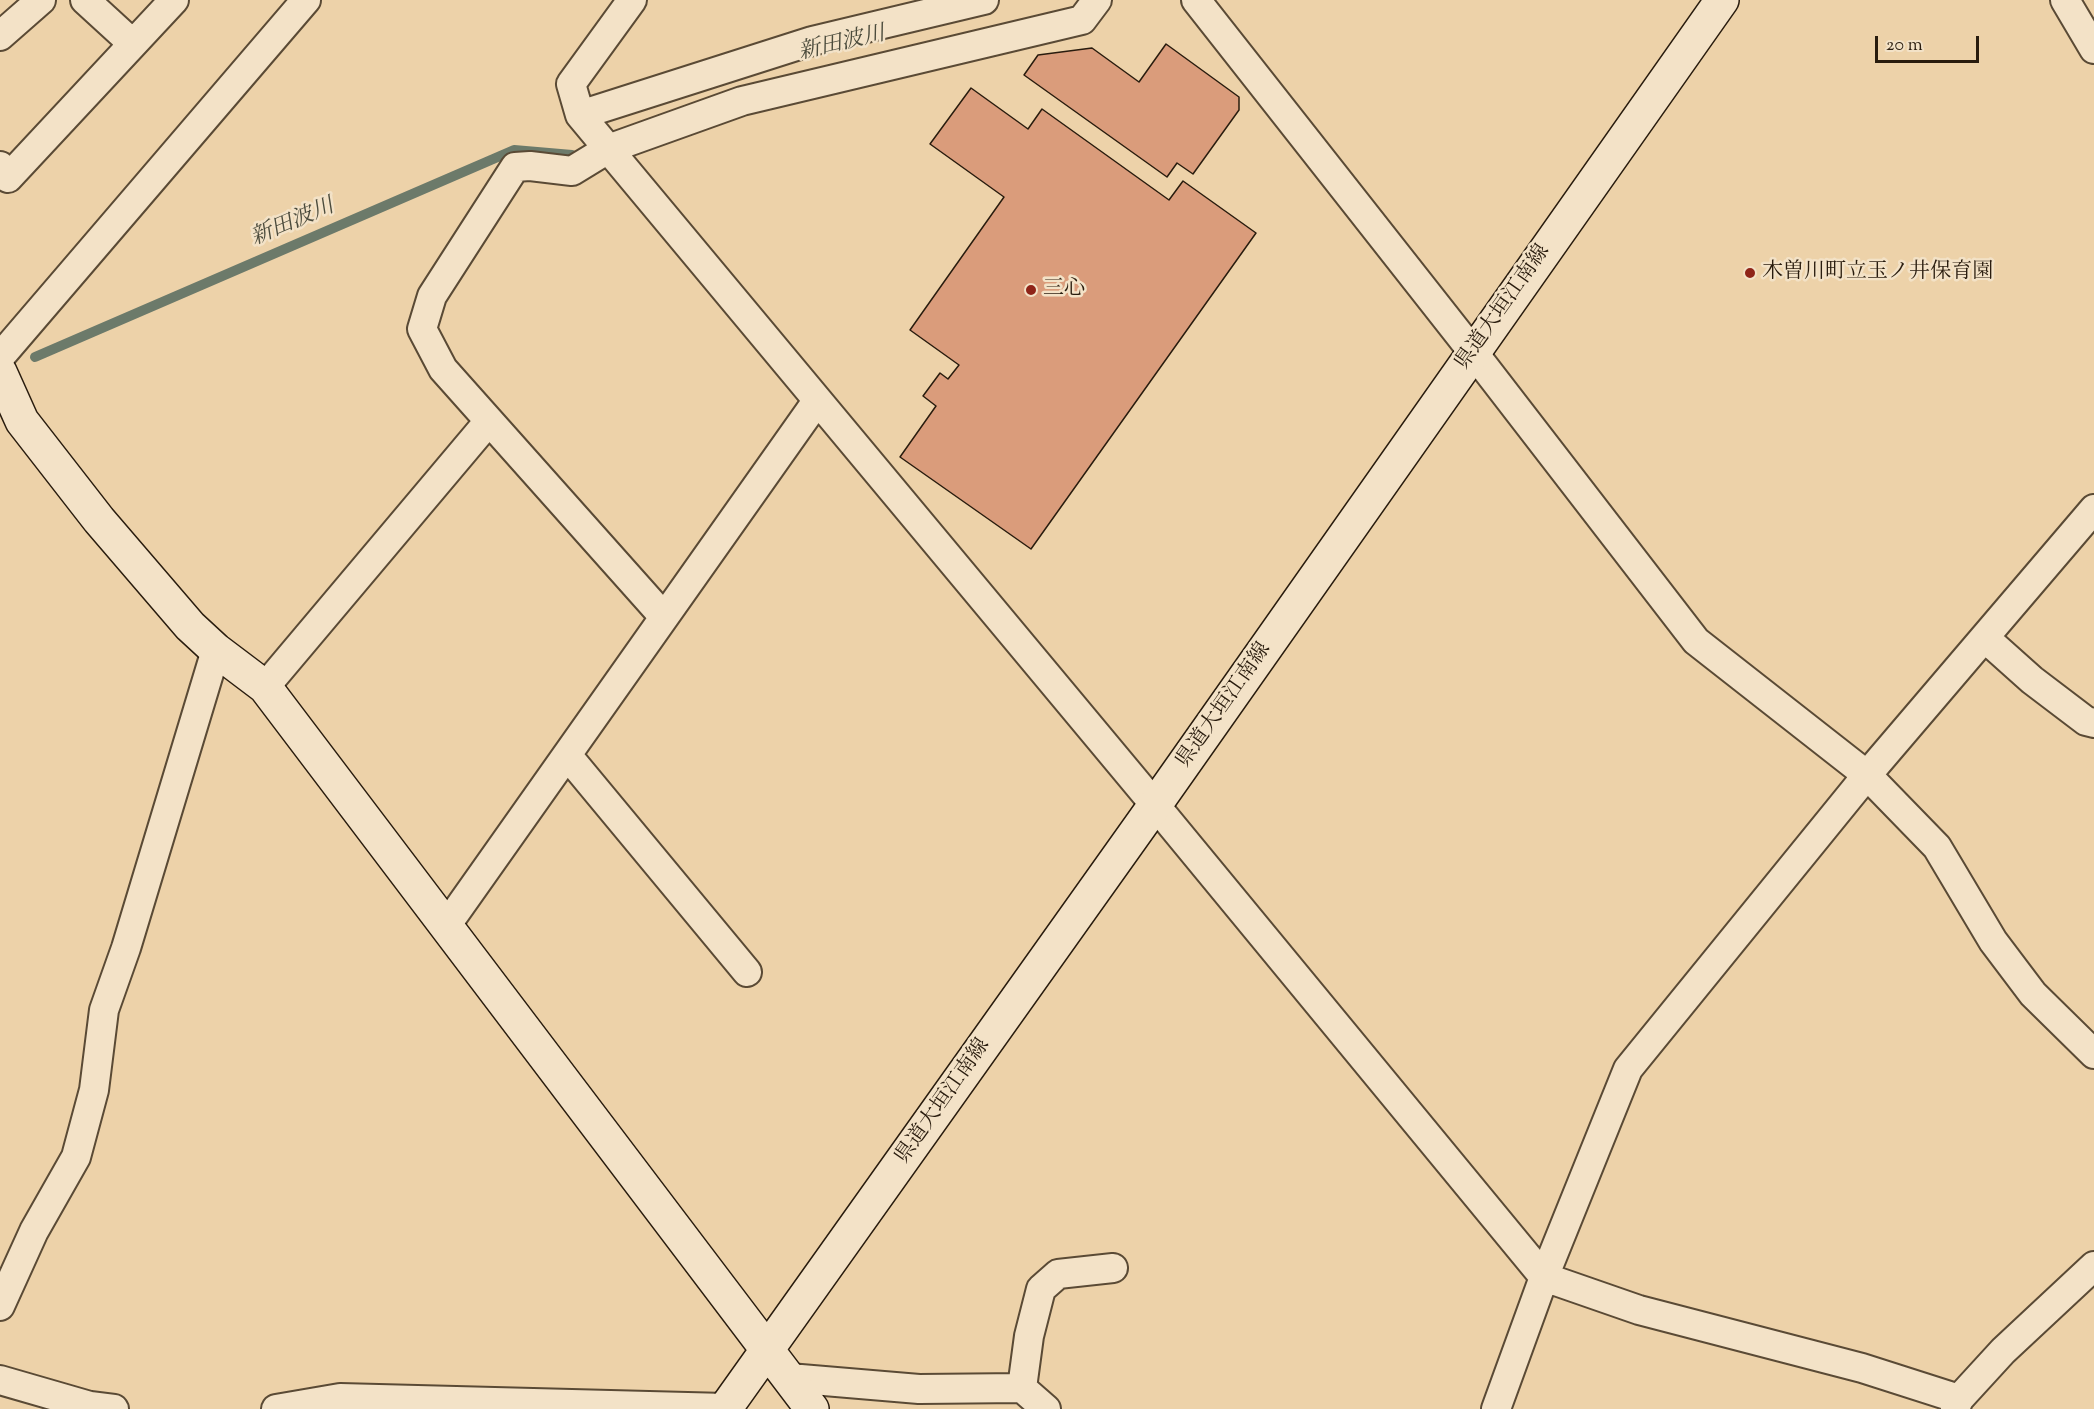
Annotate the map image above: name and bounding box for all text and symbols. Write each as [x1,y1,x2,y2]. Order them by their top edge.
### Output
water label: 新田波川 [796,22,888,68]
scale bar [1878,24,1982,62]
text: 20 m [1886,33,1923,59]
water label: 新田波川 [247,195,339,253]
street label: 県道大垣江南線 [1452,241,1556,375]
place label: 木曽川町立玉ノ井保育園 [1762,260,1993,286]
marker: 木曽川町立玉ノ井保育園 [1743,266,1757,280]
place label: 三心 [1043,277,1085,303]
marker: 三心 [1024,283,1038,297]
street label: 県道大垣江南線 [1173,639,1277,773]
street label: 県道大垣江南線 [892,1035,996,1169]

